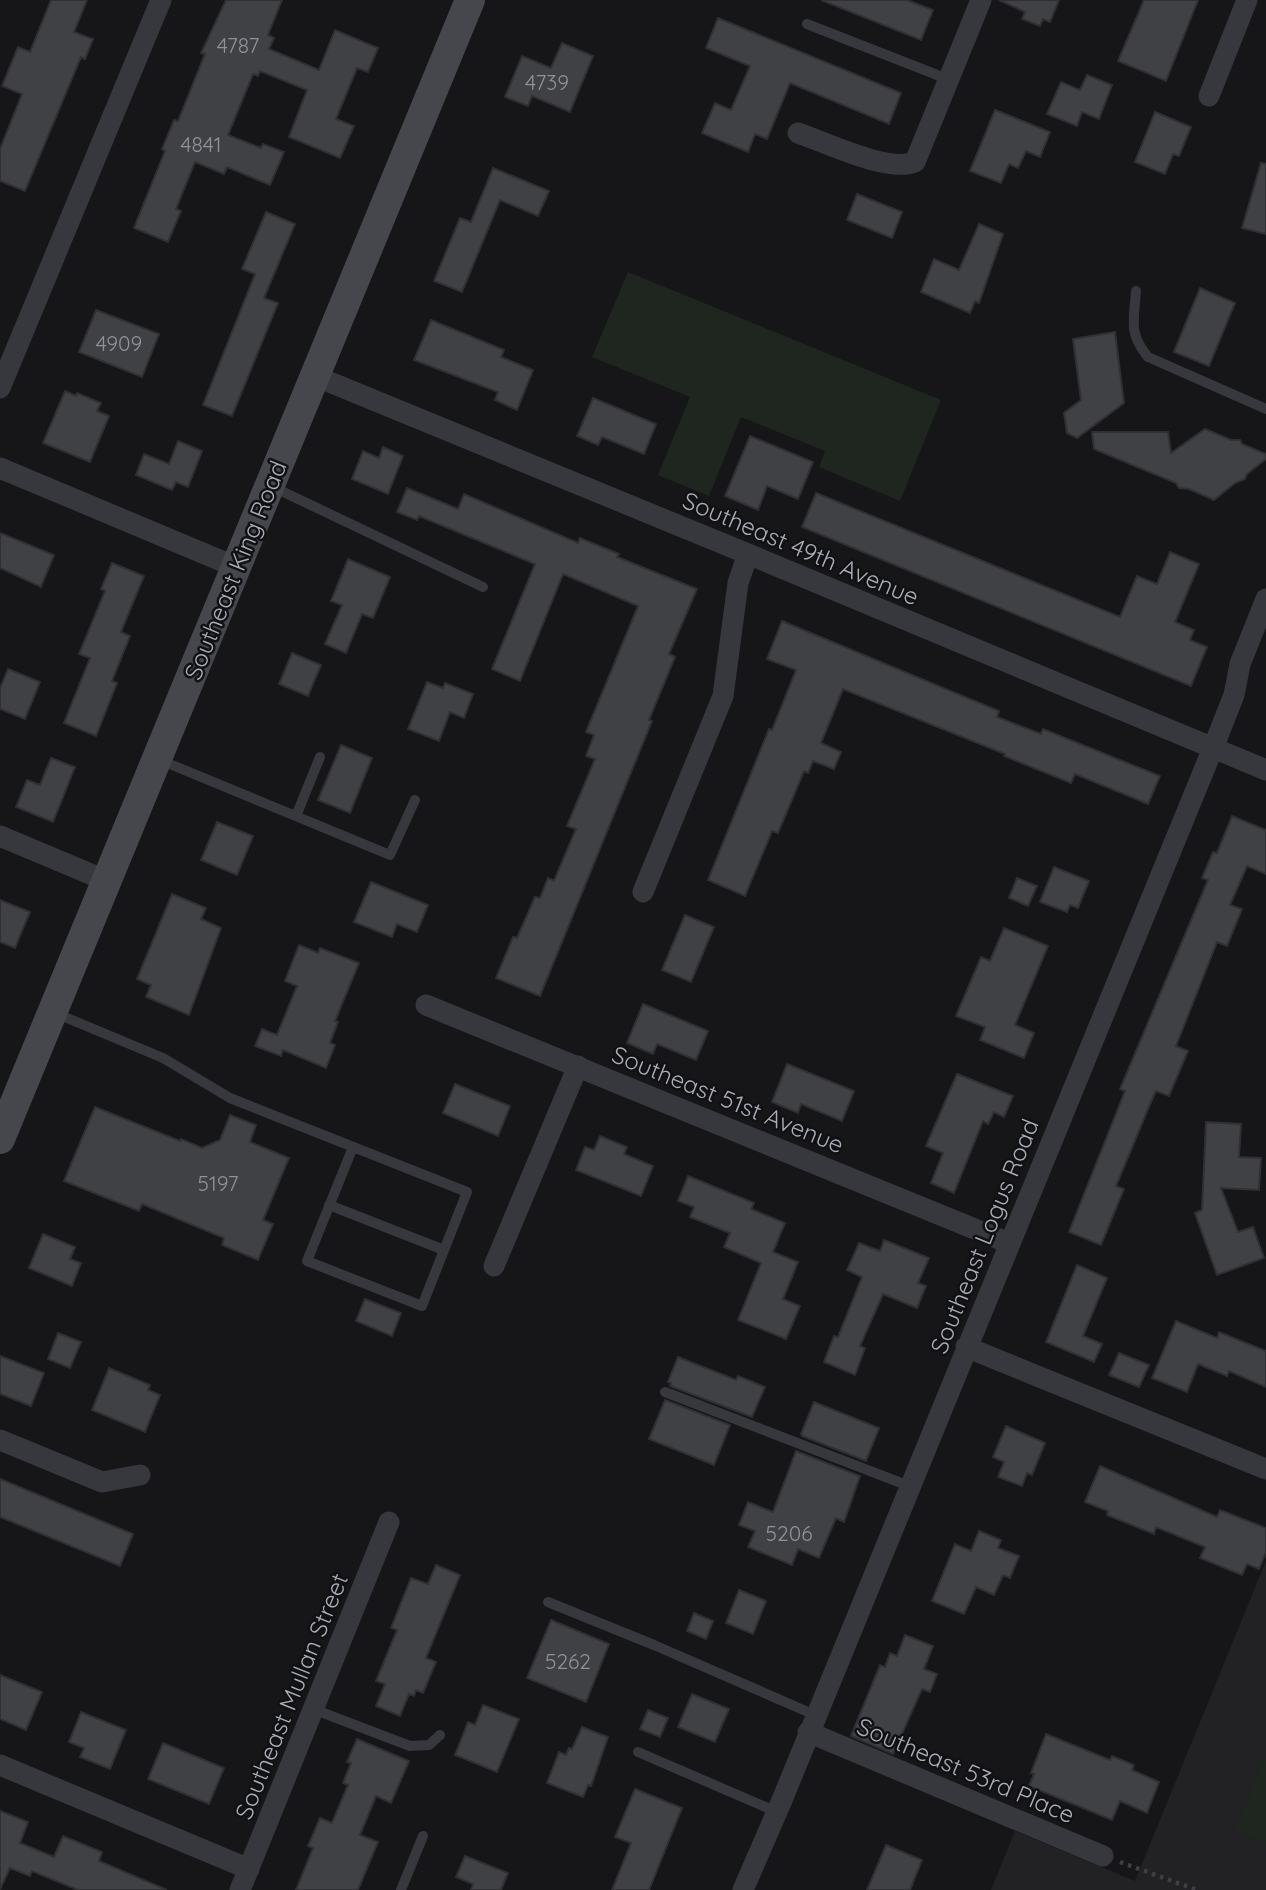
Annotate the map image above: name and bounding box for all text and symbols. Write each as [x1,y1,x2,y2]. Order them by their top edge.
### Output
house number: 4787 [217,32,260,58]
house number: 4739 [525,69,569,95]
house number: 4841 [180,131,222,157]
house number: 4909 [96,330,142,356]
street label: Southeast King Road [177,456,293,684]
street label: Southeast 49th Avenue [678,485,924,611]
street label: Southeast 51st Avenue [608,1039,848,1159]
street label: Southeast Logus Road [923,1114,1045,1358]
house number: 5197 [197,1170,239,1196]
house number: 5206 [766,1520,812,1546]
street label: Southeast Mullan Street [228,1569,354,1823]
house number: 5262 [545,1648,591,1674]
street label: Southeast 53rd Place [853,1711,1079,1829]

